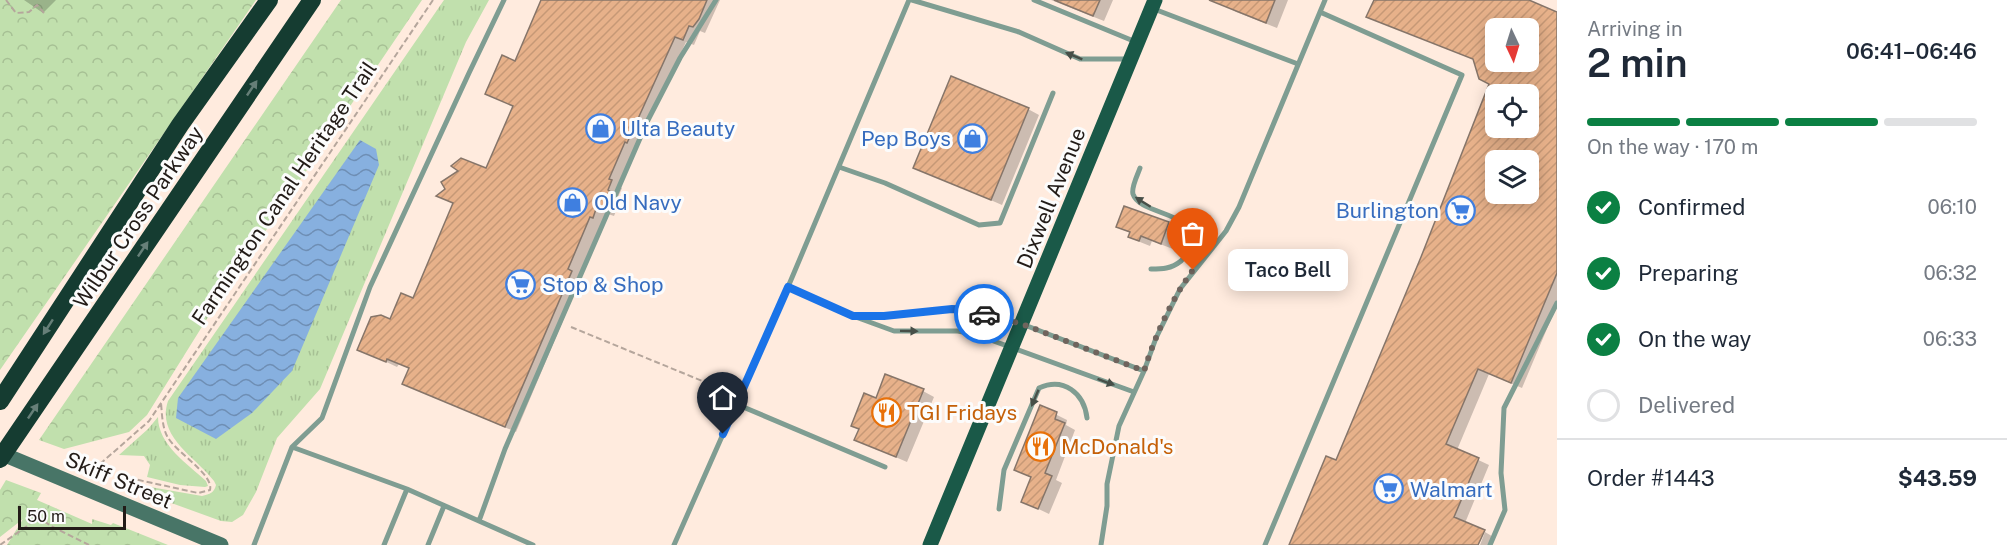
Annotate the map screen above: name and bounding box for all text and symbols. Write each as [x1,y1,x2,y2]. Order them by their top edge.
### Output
text: Arriving in [1587,17,1682,41]
north arrow [1485,18,1539,72]
map controls [1485,18,1539,204]
text: 06:41–06:46 [1846,38,1977,64]
text: 2 min [1587,40,1688,86]
one-way arrow [1064,50,1082,60]
street label: Farmington Canal Heritage Trail [186,57,382,329]
one-way arrow [247,80,258,96]
button: locate [1485,84,1539,138]
shop icon: Ulta Beauty [584,112,616,144]
place label: Ulta Beauty [621,116,735,141]
street label: Wilbur Cross Parkway [68,121,208,313]
shop icon: Pep Boys [956,122,988,154]
street label: Dixwell Avenue [1011,124,1091,272]
place label: Pep Boys [861,126,951,151]
text: On the way · 170 m [1587,135,1758,159]
button: layers [1485,150,1539,204]
shop icon: Old Navy [557,186,589,218]
place label: Old Navy [594,190,682,215]
icon: check [1587,191,1620,224]
supermarket icon: Burlington [1444,194,1476,226]
text: Confirmed [1638,194,1745,220]
text: 06:10 [1928,195,1977,219]
one-way arrow [1135,197,1151,208]
place label: Burlington [1336,198,1439,223]
pin [1167,208,1218,270]
icon: bag [1176,217,1209,250]
one-way arrow [137,242,149,258]
callout: Taco Bell [1229,249,1349,291]
icon: check [1587,257,1620,290]
text: Taco Bell [1245,258,1331,282]
text: Preparing [1638,260,1739,286]
text: 06:32 [1923,261,1977,285]
supermarket icon: Stop & Shop [505,268,537,300]
place label: Stop & Shop [542,272,663,297]
courier [954,284,1014,344]
icon: car [968,298,1001,331]
one-way arrow [43,319,54,335]
icon: check [1587,323,1620,356]
one-way arrow [899,326,918,336]
text: On the way [1638,326,1751,352]
text: 06:33 [1923,327,1977,351]
pin [697,372,748,434]
one-way arrow [1097,377,1115,387]
icon: home [706,381,739,414]
one-way arrow [1030,390,1040,408]
text: Delivered [1638,392,1735,418]
restaurant icon: TGI Fridays [870,396,902,428]
place label: TGI Fridays [907,400,1017,425]
one-way arrow [27,403,39,419]
restaurant icon: McDonald's [1024,430,1056,462]
place label: McDonald's [1061,434,1173,459]
street label: Skiff Street [62,446,176,514]
text: Order #1443 [1587,465,1715,491]
text: $43.59 [1898,465,1977,491]
supermarket icon: Walmart [1373,473,1405,505]
place label: Walmart [1410,477,1493,502]
scale bar [18,503,126,530]
text: 50 m [27,507,65,526]

